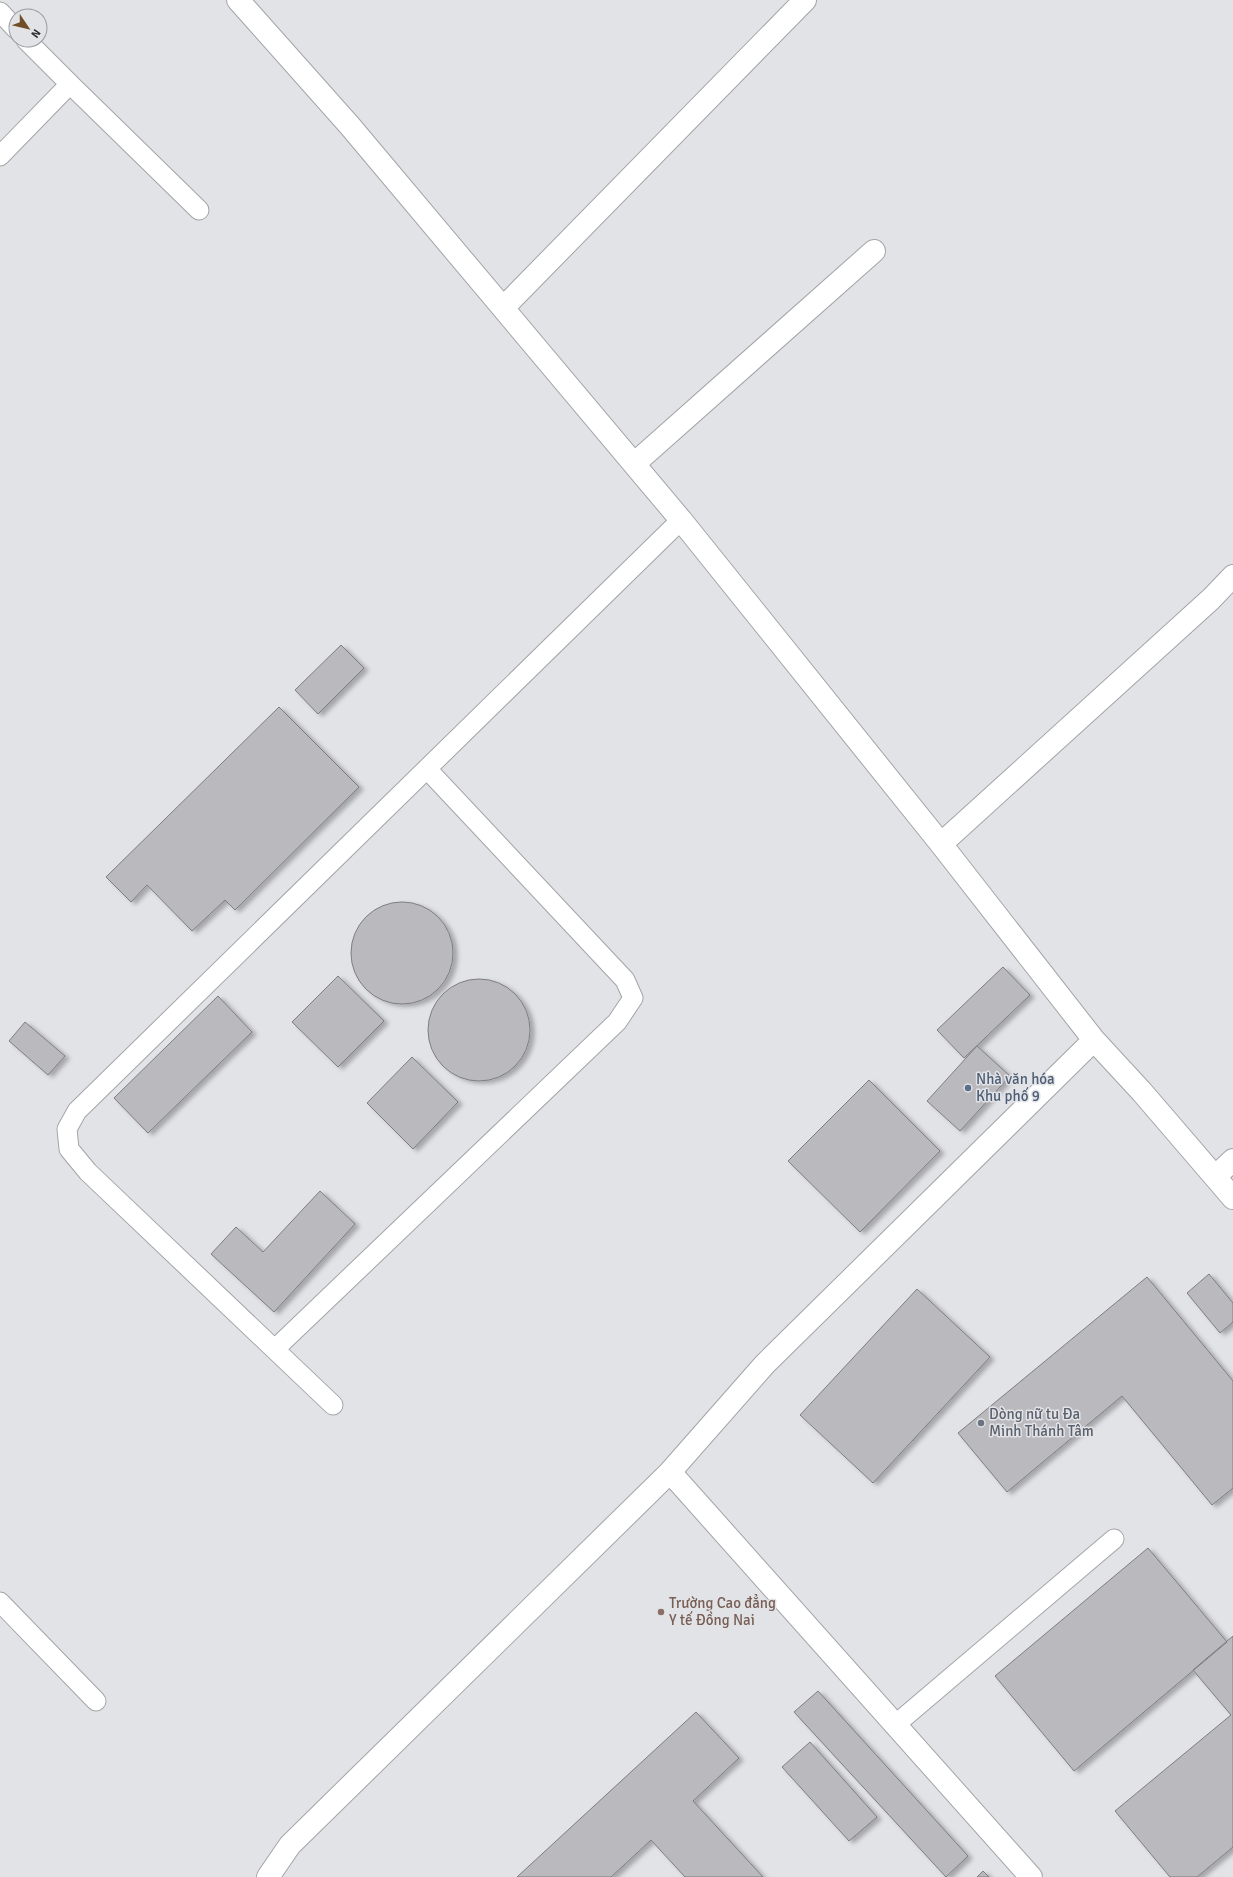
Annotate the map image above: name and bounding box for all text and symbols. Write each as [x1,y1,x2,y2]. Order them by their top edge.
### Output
north arrow [8,8,48,48]
text: N [28,27,43,40]
place label: Nhà văn hóa Khu phố 9 [976,1070,1055,1105]
marker: Nhà văn hóa Khu phố 9 [963,1083,973,1093]
place label: Dòng nữ tu Đa Minh Thánh Tâm [989,1405,1094,1440]
marker: Dòng nữ tu Đa Minh Thánh Tâm [976,1418,986,1428]
place label: Trường Cao đẳng Y tế Đồng Nai [669,1594,776,1629]
marker: Trường Cao đẳng Y tế Đồng Nai [656,1607,666,1617]

